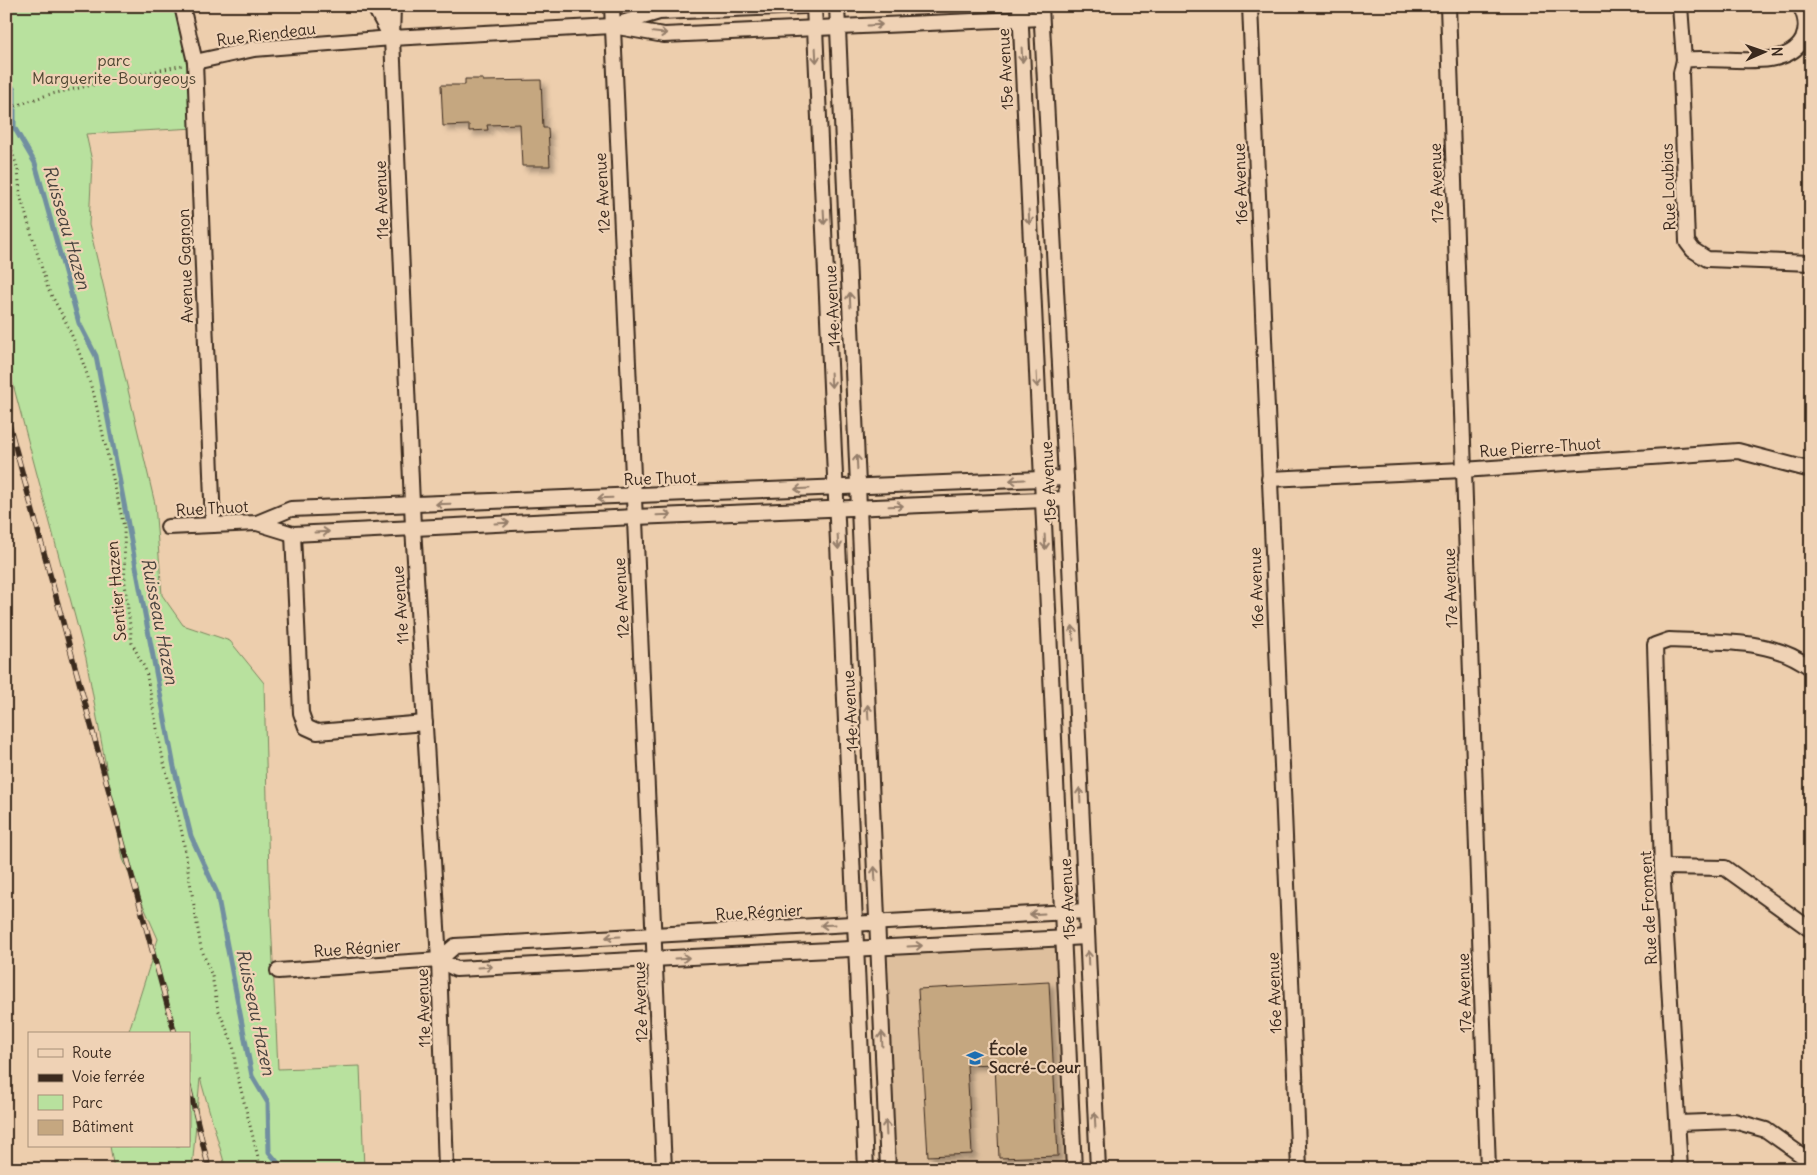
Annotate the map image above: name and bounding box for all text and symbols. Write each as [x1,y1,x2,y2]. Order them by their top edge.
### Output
street label: Rue Riendeau [215,18,317,50]
one-way arrow [866,20,882,30]
one-way arrow [652,28,668,38]
street label: 15e Avenue [993,28,1017,110]
north arrow [1740,28,1790,78]
one-way arrow [1017,46,1027,63]
text: N [1768,46,1786,57]
one-way arrow [812,47,821,63]
park label: parc Marguerite-Bourgeoys [32,50,196,88]
street label: 16e Avenue [1229,143,1251,225]
street label: 17e Avenue [1425,143,1447,223]
street label: Rue Loubias [1656,143,1680,231]
street label: 12e Avenue [590,152,614,234]
street label: 11e Avenue [370,160,392,240]
water label: Ruisseau Hazen [38,162,96,293]
street label: Avenue Gagnon [173,208,197,324]
one-way arrow [819,209,828,225]
one-way arrow [1025,209,1034,225]
street label: 14e Avenue [820,265,844,347]
one-way arrow [845,292,854,308]
one-way arrow [826,371,835,387]
one-way arrow [1032,371,1041,387]
street label: Rue Pierre-Thuot [1479,433,1602,461]
street label: 15e Avenue [1036,441,1060,523]
one-way arrow [852,454,861,470]
street label: Rue Thuot [623,467,697,489]
one-way arrow [1009,475,1025,484]
one-way arrow [795,485,811,494]
one-way arrow [597,493,613,502]
street label: Rue Thuot [175,496,249,520]
one-way arrow [435,499,451,509]
one-way arrow [888,501,904,510]
one-way arrow [656,511,672,520]
one-way arrow [494,518,510,527]
one-way arrow [314,528,330,537]
one-way arrow [833,534,843,550]
one-way arrow [1040,534,1049,550]
street label: Sentier Hazen [102,540,130,642]
street label: 16e Avenue [1245,547,1267,629]
street label: 17e Avenue [1439,548,1461,628]
water label: Ruisseau Hazen [136,556,184,687]
street label: 12e Avenue [609,557,633,639]
street label: 11e Avenue [387,565,413,645]
one-way arrow [1068,625,1077,641]
street label: 14e Avenue [838,670,862,752]
one-way arrow [863,704,872,720]
one-way arrow [1076,788,1085,804]
street label: Rue de Froment [1635,850,1661,966]
street label: 15e Avenue [1055,858,1079,940]
one-way arrow [870,866,879,882]
street label: Rue Régnier [715,900,804,924]
one-way arrow [1029,910,1045,919]
one-way arrow [820,921,836,930]
one-way arrow [606,933,622,942]
street label: Rue Régnier [313,935,402,961]
one-way arrow [906,942,922,951]
water label: Ruisseau Hazen [231,947,281,1078]
one-way arrow [1083,950,1092,966]
street label: 16e Avenue [1263,952,1285,1034]
one-way arrow [674,953,690,962]
street label: 17e Avenue [1453,953,1475,1033]
street label: 12e Avenue [629,961,651,1043]
one-way arrow [477,963,493,972]
street label: 11e Avenue [412,968,434,1048]
one-way arrow [877,1031,887,1047]
legend [28,1032,190,1148]
place label: École Sacré-Coeur [989,1039,1081,1077]
text: Route [72,1043,112,1062]
school or university icon: École Sacré-Coeur [965,1048,985,1068]
text: Voie ferrée [72,1067,145,1086]
text: Parc [72,1093,103,1112]
one-way arrow [1090,1112,1099,1128]
text: Bâtiment [72,1117,134,1136]
one-way arrow [881,1120,891,1136]

